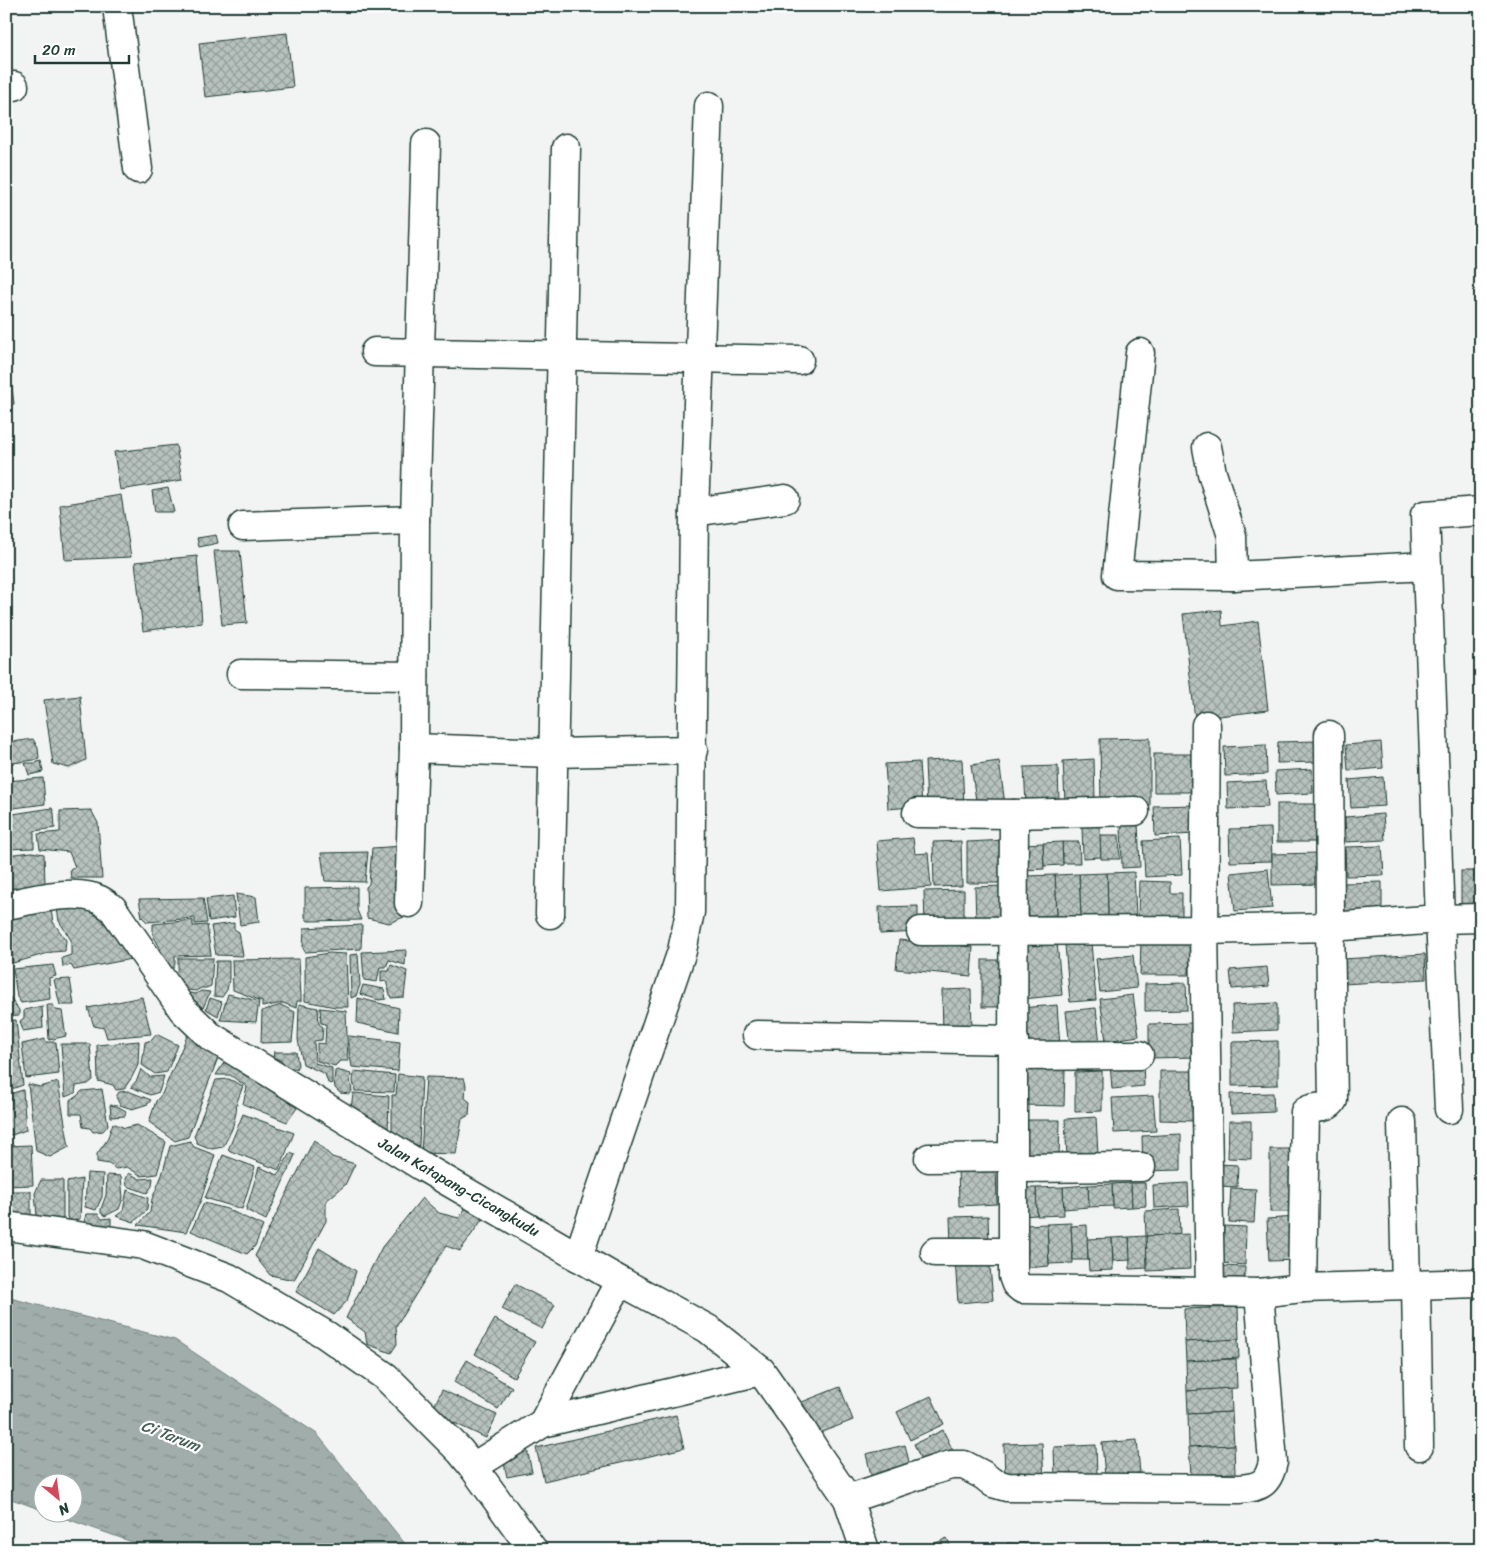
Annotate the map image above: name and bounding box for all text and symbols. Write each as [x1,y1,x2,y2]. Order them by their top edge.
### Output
scale bar [35,32,129,64]
text: 20 m [42,37,76,63]
street label: Jalan Katapang-Cicangkudu [372,1130,545,1244]
water label: Ci Tarum [137,1411,206,1461]
north arrow [32,1474,82,1524]
text: N [53,1495,75,1522]

